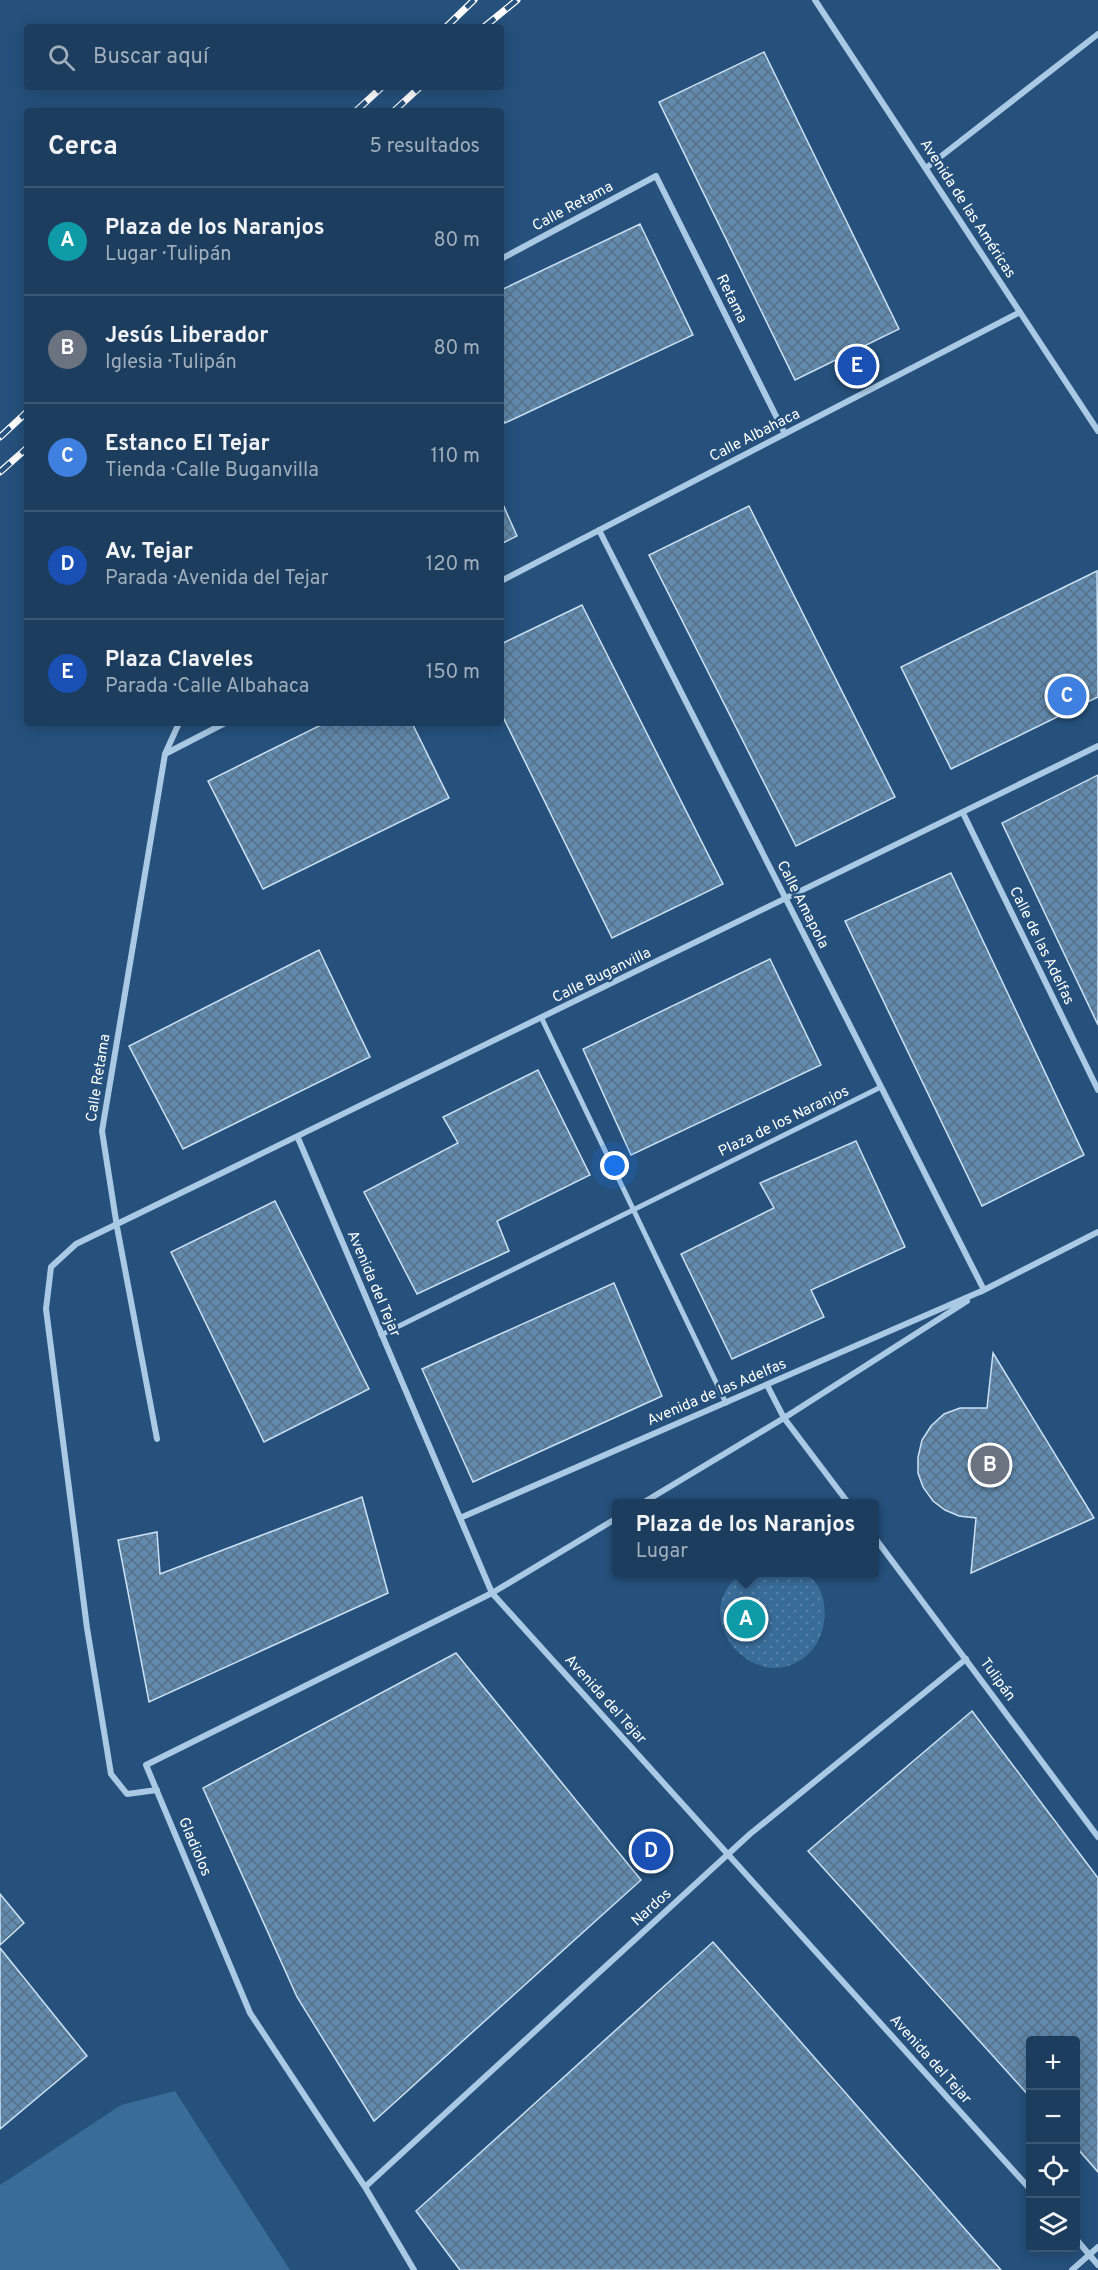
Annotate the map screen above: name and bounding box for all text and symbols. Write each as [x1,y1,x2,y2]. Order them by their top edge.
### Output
search box [24,24,504,90]
icon: search [45,41,78,74]
text: Buscar aquí [93,44,209,71]
text: Cerca [48,131,118,164]
text: 5 resultados [370,134,480,160]
street label: Avenida de las Américas [915,136,1019,282]
street label: Calle Retama [529,178,617,236]
text: Plaza de los Naranjos [105,215,325,242]
text: A [60,228,75,254]
text: 80 m [434,228,480,254]
text: Lugar · Tulipán [105,242,231,268]
street label: Retama [711,272,751,326]
text: Jesús Liberador [105,323,269,350]
text: B [61,336,74,362]
text: 80 m [434,336,480,362]
pin: E [838,344,876,388]
text: Iglesia · Tulipán [105,350,237,376]
street label: Calle Albahaca [707,405,803,467]
text: Estanco El Tejar [105,431,270,458]
text: C [61,444,74,470]
text: 110 m [431,444,480,470]
text: Tienda · Calle Buganvilla [105,458,319,484]
text: Av. Tejar [105,539,193,566]
text: D [60,552,75,578]
text: 120 m [426,552,480,578]
text: Parada · Avenida del Tejar [105,566,328,592]
text: Plaza Claveles [105,647,253,674]
text: E [61,660,74,686]
text: 150 m [426,660,480,686]
text: Parada · Calle Albahaca [105,674,309,700]
pin: C [1048,674,1086,718]
street label: Calle Amapola [772,858,832,952]
street label: Calle de las Adelfas [1004,884,1078,1008]
street label: Calle Buganvilla [549,944,655,1008]
street label: Calle Retama [83,1033,115,1123]
street label: Plaza de los Naranjos [716,1082,852,1162]
your location [600,1151,629,1180]
street label: Avenida del Tejar [342,1228,404,1340]
street label: Avenida de las Adelfas [644,1355,790,1431]
pin: B [970,1442,1010,1488]
popup [612,1499,879,1577]
text: Plaza de los Naranjos [636,1512,855,1539]
text: Lugar [636,1539,688,1565]
pin: A [726,1596,766,1642]
street label: Avenida del Tejar [560,1651,650,1749]
street label: Tulipán [975,1655,1019,1705]
street label: Gladiolos [173,1815,215,1879]
pin: D [632,1828,670,1874]
street label: Nardos [628,1885,676,1931]
street label: Avenida del Tejar [885,2011,975,2109]
map controls [1026,2036,1080,2252]
button: + [1026,2036,1080,2090]
button: − [1026,2090,1080,2144]
button: locate [1026,2144,1080,2198]
button: layers [1026,2198,1080,2252]

